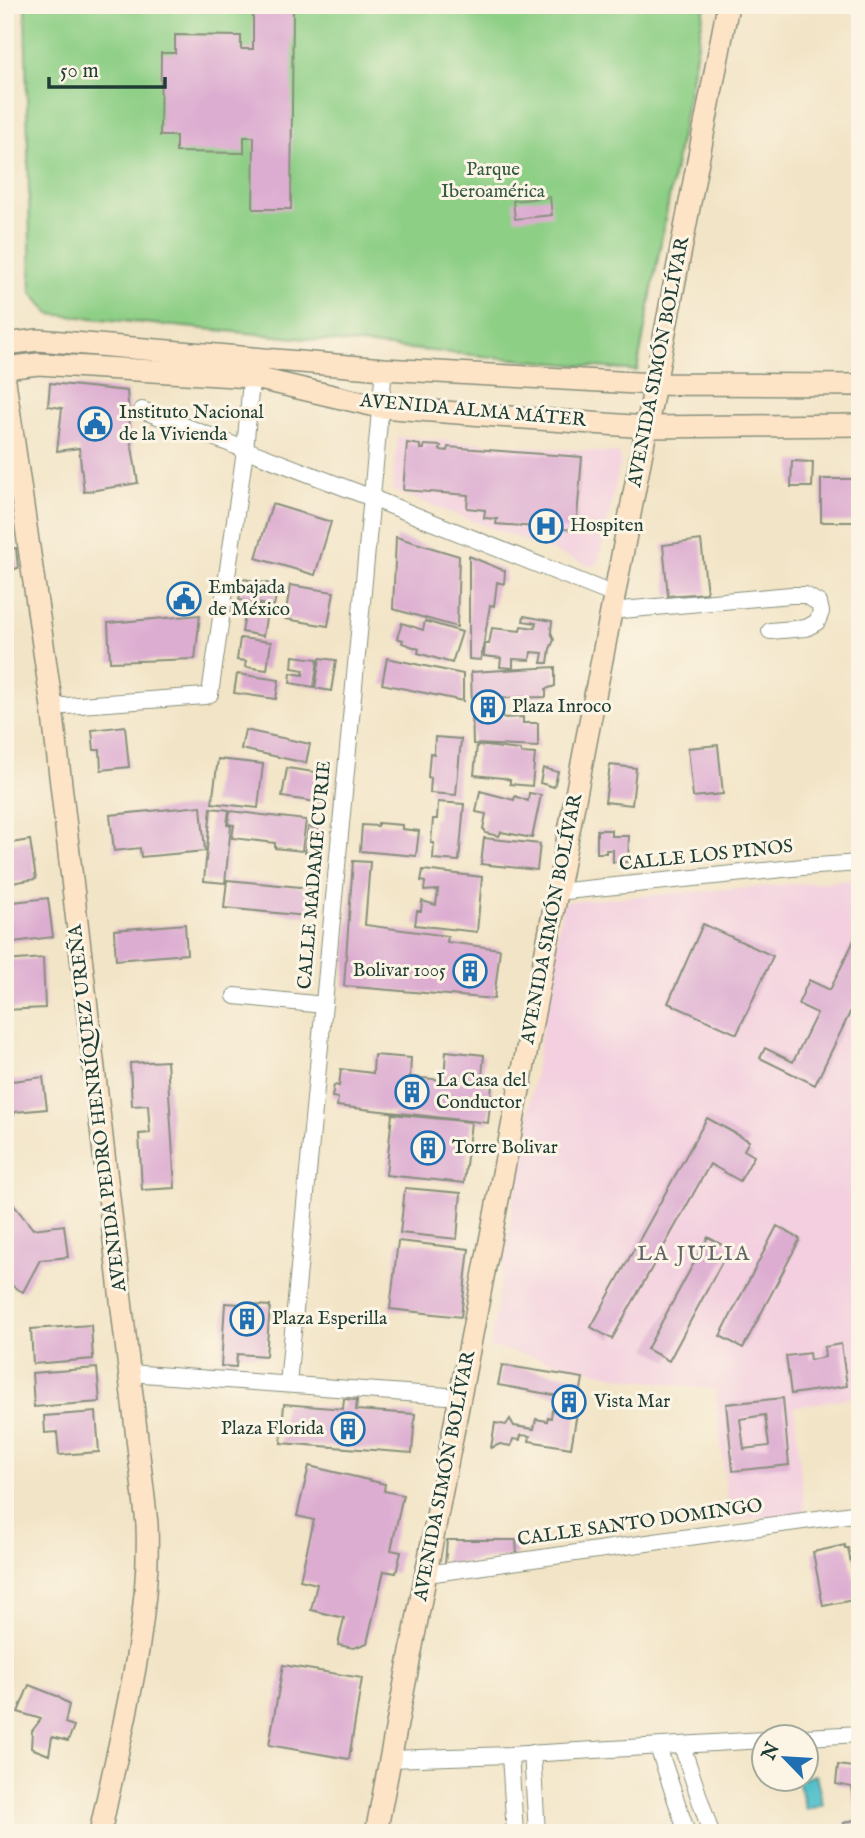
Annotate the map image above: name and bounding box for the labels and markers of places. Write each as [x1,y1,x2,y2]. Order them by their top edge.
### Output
place label: Instituto Nacional de la Vivienda [119,401,265,447]
public building icon: Instituto Nacional de la Vivienda [76,405,114,443]
hospital icon: Hospiten [527,507,565,545]
place label: Hospiten [570,514,644,538]
place label: Embajada de México [208,576,290,622]
public building icon: Embajada de México [165,580,203,618]
building icon: Plaza Inroco [469,688,507,726]
place label: Plaza Inroco [512,695,611,719]
building icon: Bolivar 1005 [451,952,489,990]
place label: Bolivar 1005 [353,959,446,983]
place label: La Casa del Conductor [436,1069,528,1115]
building icon: La Casa del Conductor [393,1073,431,1111]
building icon: Torre Bolivar [409,1129,447,1167]
place label: Torre Bolivar [452,1136,558,1160]
building icon: Plaza Esperilla [228,1300,266,1338]
place label: Plaza Esperilla [272,1307,388,1331]
building icon: Vista Mar [550,1383,588,1421]
place label: Vista Mar [593,1390,670,1414]
building icon: Plaza Florida [329,1410,367,1448]
place label: Plaza Florida [221,1417,325,1441]

